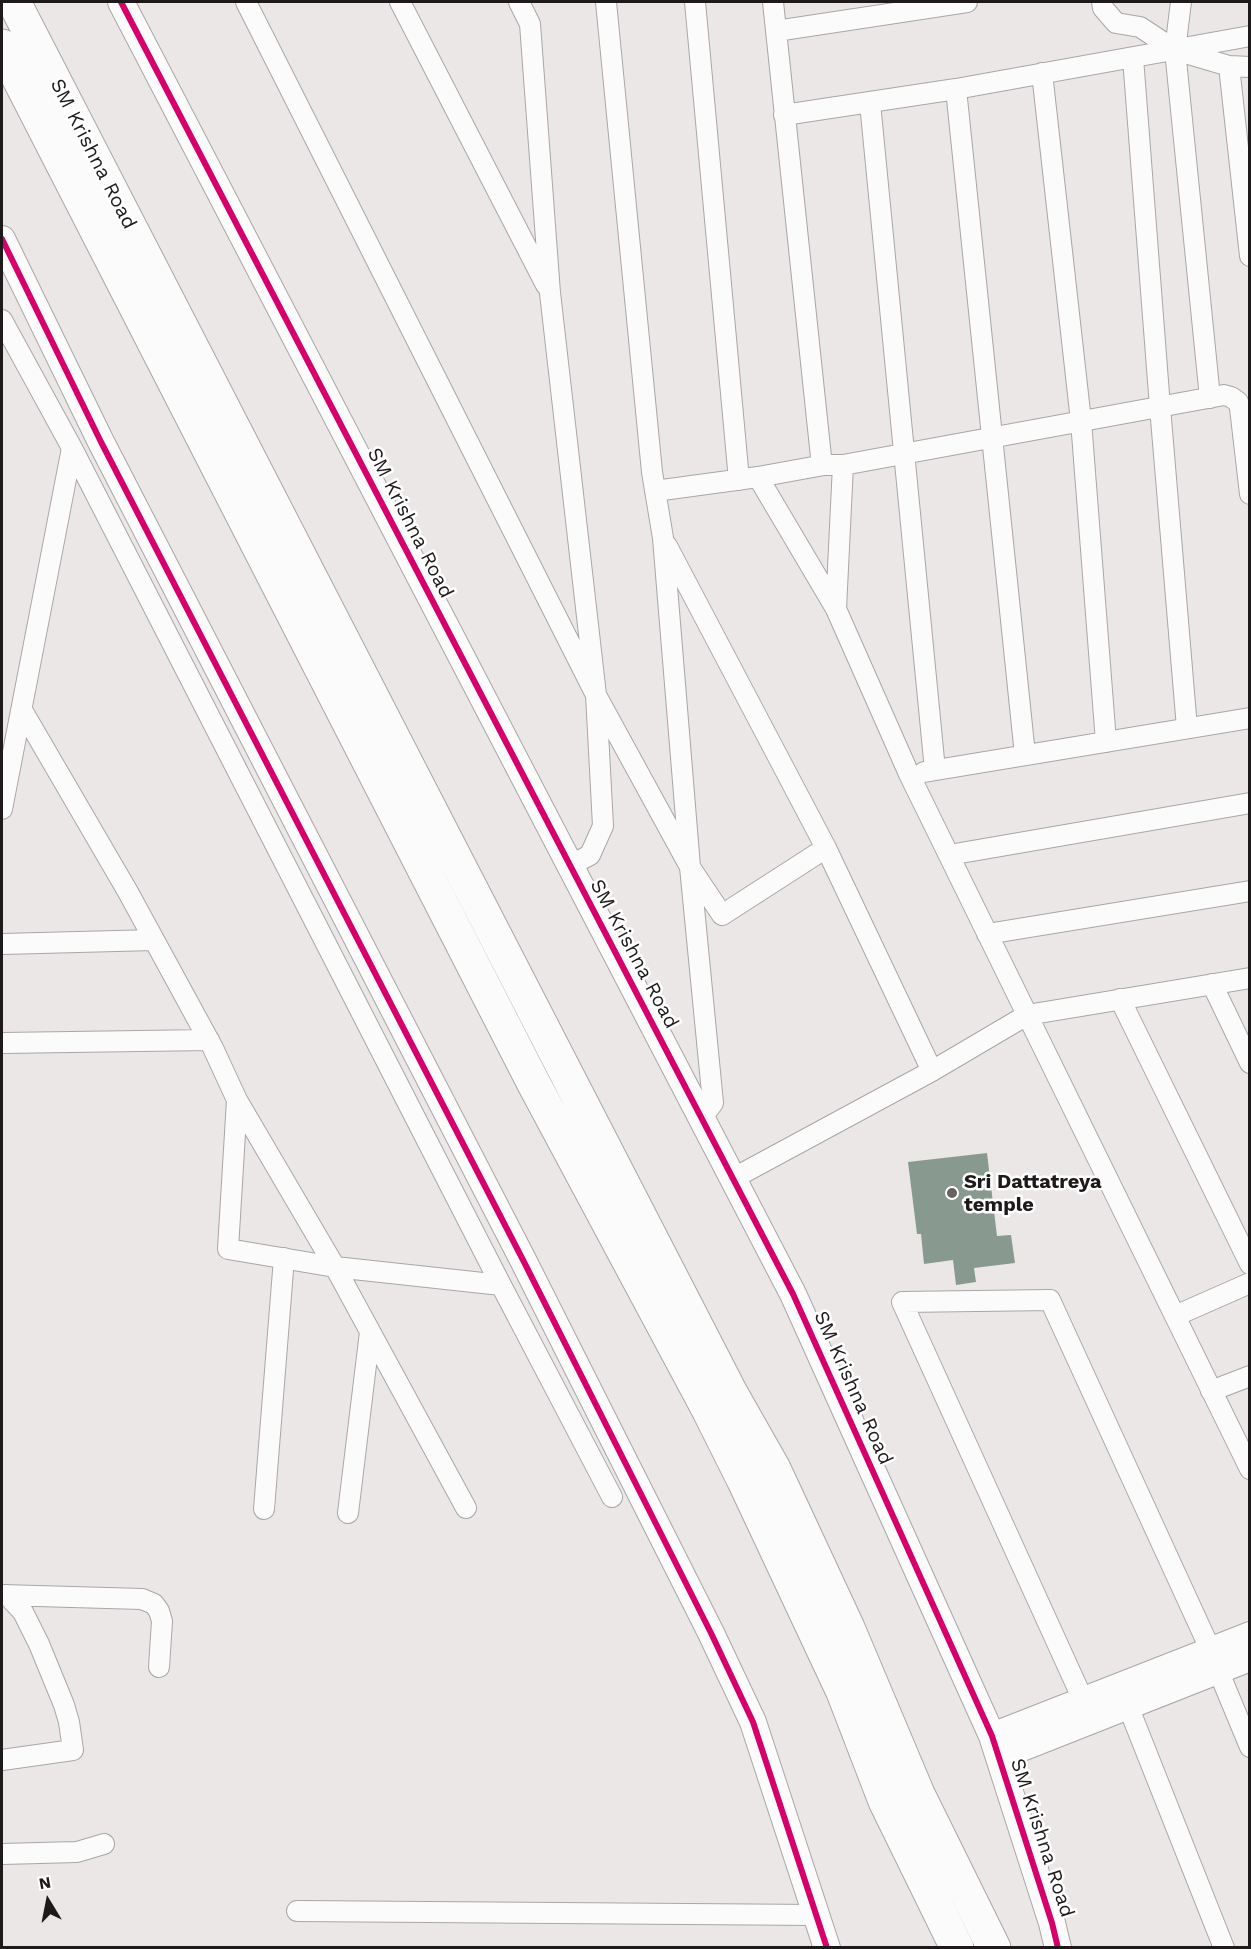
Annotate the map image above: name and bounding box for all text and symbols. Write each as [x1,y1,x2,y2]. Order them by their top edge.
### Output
street label: SM Krishna Road [45,75,141,233]
street label: SM Krishna Road [362,444,458,602]
street label: SM Krishna Road [585,875,683,1033]
place label: Sri Dattatreya temple [964,1170,1102,1217]
marker: Sri Dattatreya temple [945,1186,959,1200]
street label: SM Krishna Road [808,1307,898,1469]
street label: SM Krishna Road [1005,1756,1079,1920]
north arrow [18,1871,78,1931]
text: N [37,1872,52,1893]

